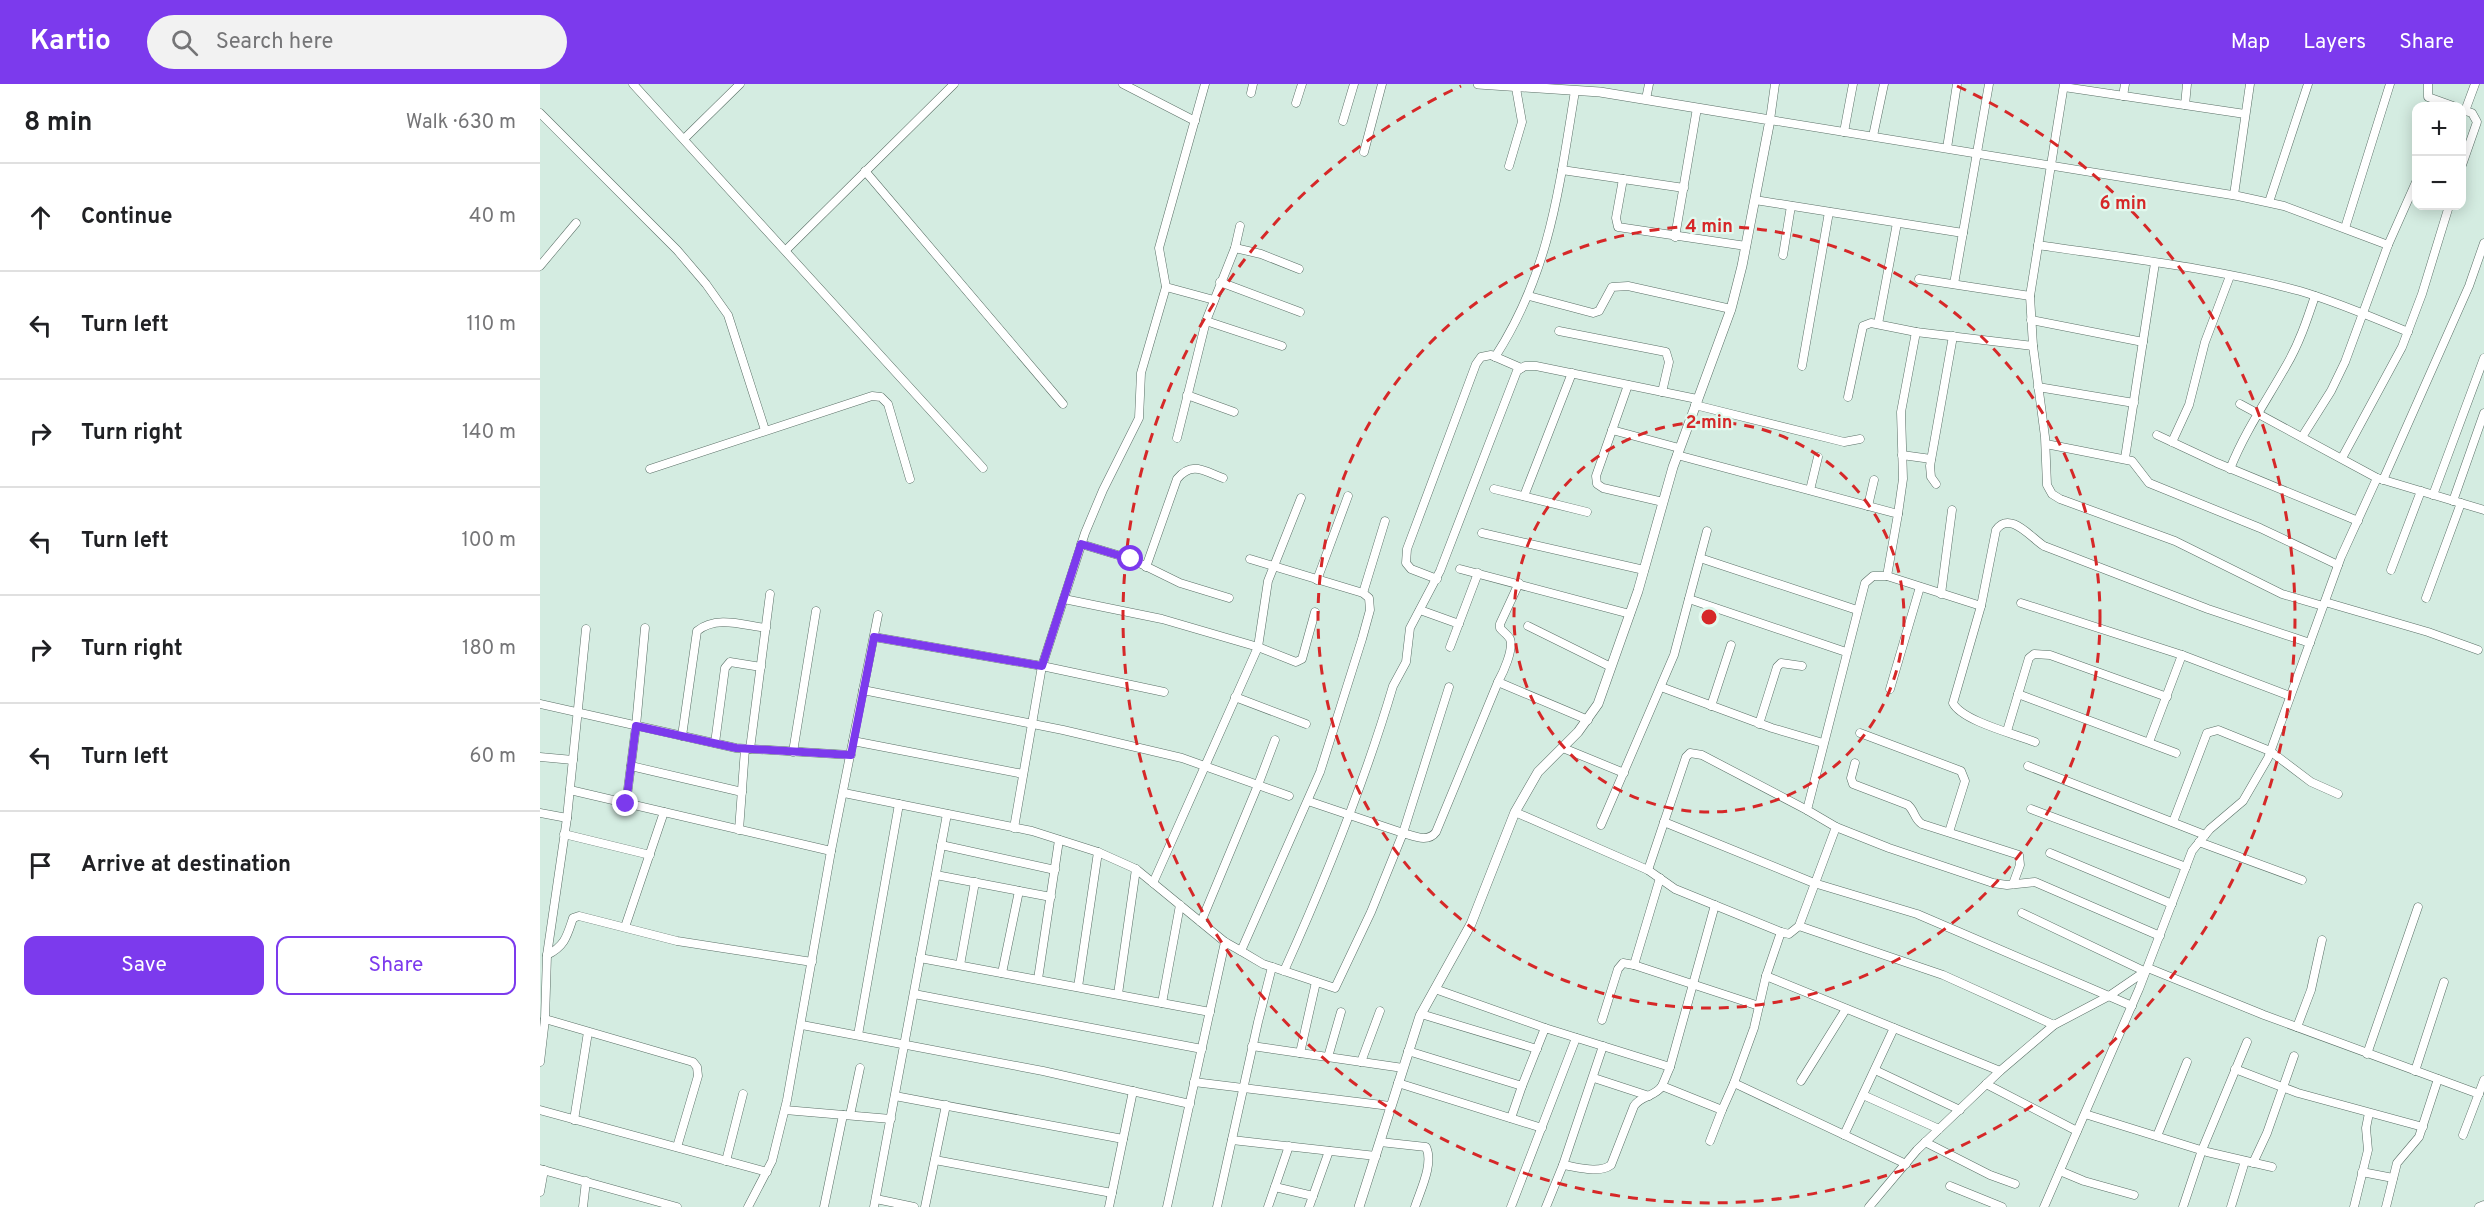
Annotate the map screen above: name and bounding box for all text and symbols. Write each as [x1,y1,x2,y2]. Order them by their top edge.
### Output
search box [147,15,567,69]
text: Kartio [30,24,111,60]
icon: search [168,26,201,59]
text: Search here [216,29,333,56]
text: Map [2231,29,2270,56]
text: Layers [2303,29,2366,56]
text: Share [2399,29,2454,56]
map controls [2412,102,2466,210]
button: + [2412,102,2466,156]
text: 8 min [24,107,92,140]
text: Walk · 630 m [406,110,516,136]
button: − [2412,156,2466,210]
text: 6 min [2099,193,2147,216]
icon: ahead [24,201,57,234]
text: Continue [81,204,172,231]
text: 40 m [469,204,516,230]
text: 4 min [1685,216,1733,239]
icon: left [24,309,57,342]
text: Turn left [81,312,169,339]
text: 110 m [467,312,516,338]
text: 2 min [1685,412,1733,435]
icon: right [24,417,57,450]
text: Turn right [81,420,183,447]
text: 140 m [462,420,516,446]
icon: left [24,525,57,558]
text: Turn left [81,528,169,555]
text: 100 m [461,528,516,554]
route start [1117,545,1143,571]
centre of rings [1699,607,1719,627]
icon: right [24,633,57,666]
text: Turn right [81,636,183,663]
text: 180 m [462,636,516,662]
icon: left [24,741,57,774]
text: Turn left [81,744,169,771]
text: 60 m [470,744,516,770]
route end [612,790,638,816]
icon: arrive [24,849,57,882]
text: Arrive at destination [81,852,291,879]
button: Save [24,936,264,995]
button: Share [276,936,516,995]

